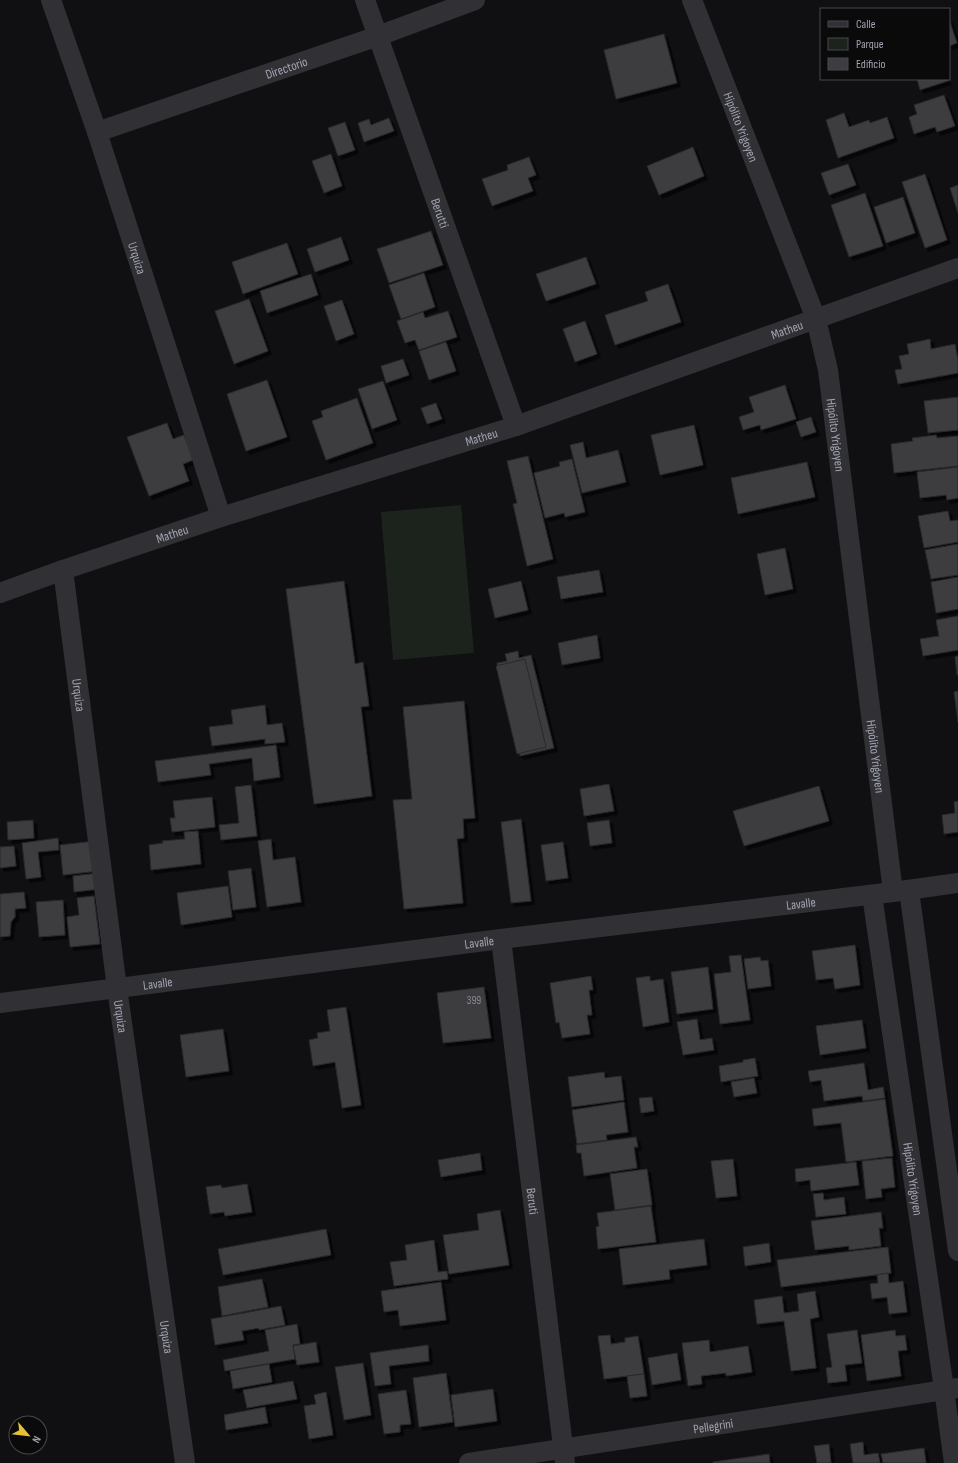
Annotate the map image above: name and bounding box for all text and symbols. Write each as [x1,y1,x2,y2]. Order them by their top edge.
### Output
legend [820,8,950,80]
text: Calle [856,17,876,32]
text: Parque [856,37,884,52]
street label: Directorio [263,54,310,83]
text: Edificio [856,57,885,72]
street label: Hipólito Yrigoyen [720,90,761,164]
street label: Berutti [427,196,452,230]
street label: Urquiza [124,240,149,276]
street label: Matheu [769,317,805,343]
street label: Hipólito Yrigoyen [823,397,848,472]
street label: Matheu [463,425,500,450]
street label: Matheu [154,522,190,547]
street label: Urquiza [68,678,88,712]
street label: Hipólito Yrigoyen [863,719,888,794]
street label: Lavalle [785,894,817,914]
street label: Lavalle [464,933,495,953]
street label: Lavalle [142,974,174,994]
house number: 399 [467,994,481,1007]
street label: Urquiza [110,999,130,1034]
street label: Hipólito Yrigoyen [899,1142,926,1217]
street label: Beruti [522,1187,542,1215]
street label: Urquiza [156,1320,176,1355]
north arrow [8,1415,48,1455]
street label: Pellegrini [692,1416,734,1437]
text: N [29,1434,44,1445]

